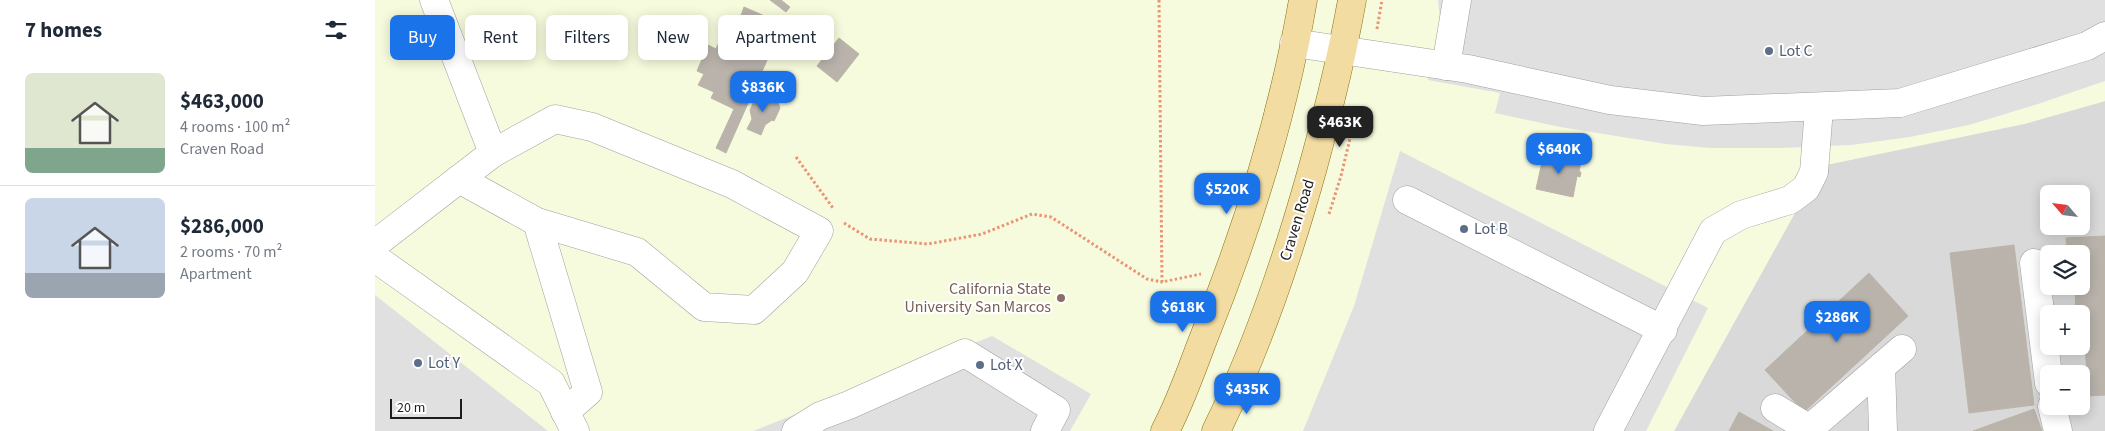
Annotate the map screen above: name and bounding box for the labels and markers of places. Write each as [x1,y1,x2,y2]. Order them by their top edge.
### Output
place label: Lot C [1779,40,1813,62]
marker: Lot C [1763,45,1775,57]
pin: $836K [728,70,798,113]
pin: $463K [1305,106,1375,148]
pin: $640K [1524,132,1594,175]
pin: $520K [1192,172,1262,215]
place label: Lot B [1474,218,1508,240]
marker: Lot B [1458,223,1470,235]
place label: California State University San Marcos [904,278,1051,318]
pin: $618K [1148,290,1218,333]
marker: California State University San Marcos [1055,292,1067,304]
pin: $286K [1802,300,1872,343]
place label: Lot Y [428,352,461,374]
place label: Lot X [990,354,1023,376]
marker: Lot Y [412,357,424,369]
marker: Lot X [974,359,986,371]
pin: $435K [1212,372,1282,415]

